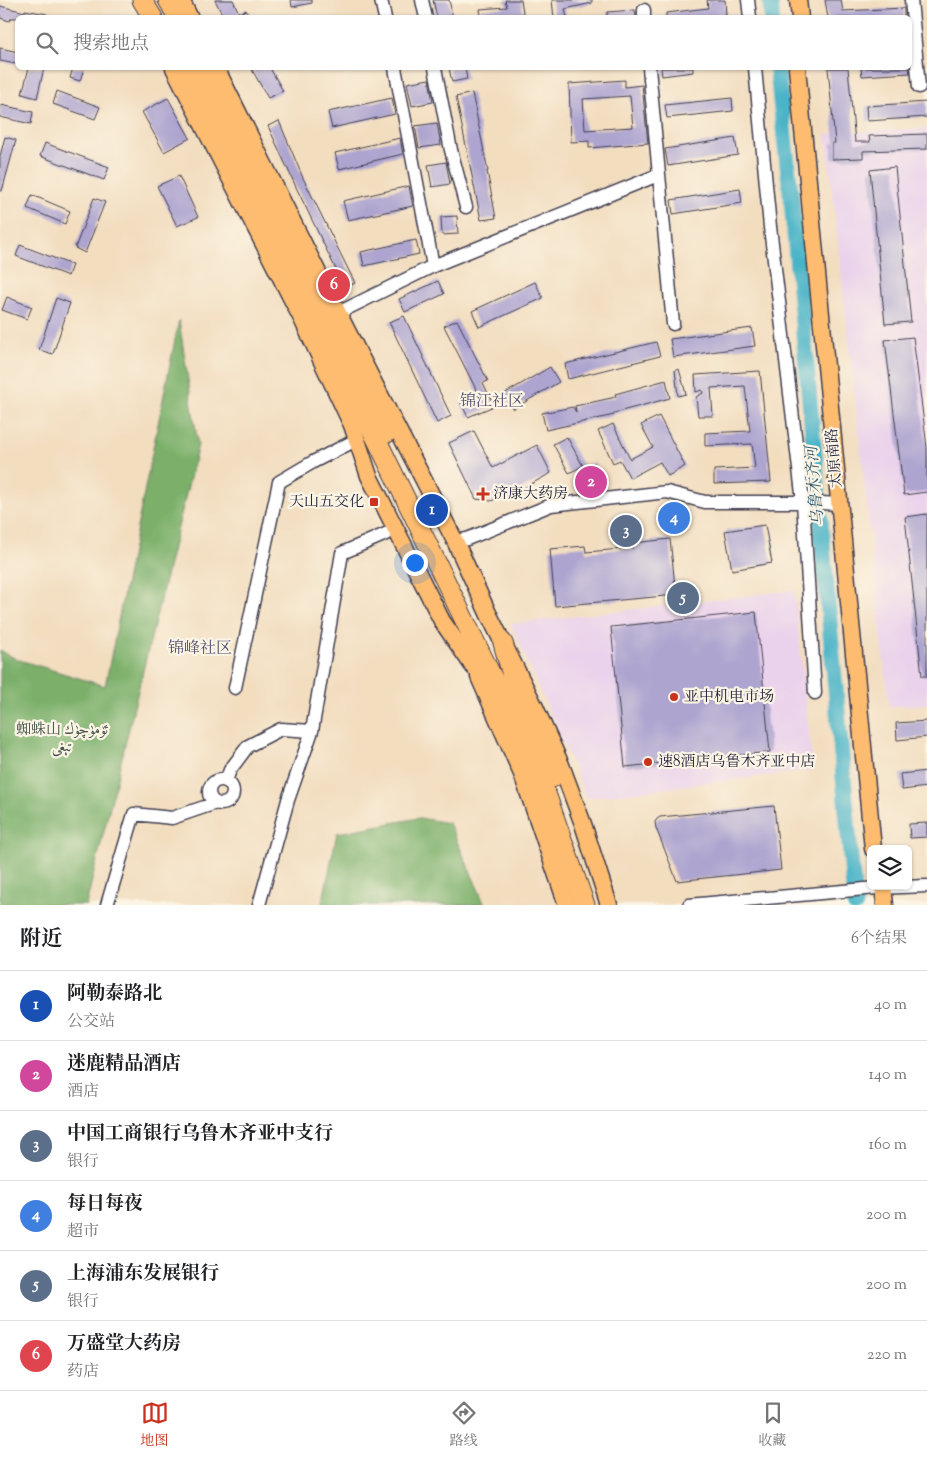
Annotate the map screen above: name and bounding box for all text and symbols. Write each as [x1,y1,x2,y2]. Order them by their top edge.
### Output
search box [15,15,912,70]
icon: search [33,29,61,57]
text: 搜索地点 [73,31,149,58]
pin: 6 [318,266,350,304]
district label: 锦江社区 [460,391,524,414]
street label: 太原南路 [822,427,848,489]
water label: 乌鲁木齐河 [801,442,831,527]
pin: 2 [575,463,607,501]
place label: 济康大药房 [493,484,568,505]
marker: 济康大药房 [477,488,489,500]
pin: 1 [416,491,448,529]
place label: 天山五交化 [289,492,364,513]
marker: 天山五交化 [368,496,380,508]
pin: 4 [658,499,690,537]
pin: 3 [610,512,642,550]
your location [402,550,428,576]
pin: 5 [667,579,699,617]
district label: 锦峰社区 [168,638,232,661]
place label: 亚中机电市场 [684,687,774,708]
marker: 亚中机电市场 [668,691,680,703]
park label: 蜘蛛山 ئۆمۈچۈك تېغى [16,720,108,758]
place label: 速8酒店乌鲁木齐亚中店 [658,752,816,773]
marker: 速8酒店乌鲁木齐亚中店 [642,756,654,768]
map controls [867,845,912,890]
button: layers [867,845,912,890]
text: 附近 [20,925,62,955]
text: 6个结果 [851,928,907,951]
text: 阿勒泰路北 [67,981,162,1008]
text: 1 [33,994,39,1017]
text: 40 m [874,994,907,1017]
text: 公交站 [67,1011,115,1034]
text: 迷鹿精品酒店 [67,1051,181,1078]
text: 2 [32,1064,40,1087]
text: 140 m [869,1064,907,1087]
text: 酒店 [67,1081,99,1104]
text: 中国工商银行乌鲁木齐亚中支行 [67,1121,333,1148]
text: 3 [33,1134,39,1157]
text: 160 m [869,1134,907,1157]
text: 银行 [67,1151,99,1174]
text: 每日每夜 [67,1191,143,1218]
text: 4 [32,1204,40,1227]
text: 200 m [866,1204,907,1227]
text: 超市 [67,1221,99,1244]
text: 上海浦东发展银行 [67,1261,219,1288]
text: 5 [33,1274,39,1297]
text: 200 m [866,1274,907,1297]
text: 银行 [67,1291,99,1314]
text: 万盛堂大药房 [67,1331,181,1358]
text: 6 [32,1344,40,1367]
text: 220 m [867,1344,907,1367]
text: 药店 [67,1361,99,1384]
tab: 地图 [141,1399,169,1452]
tab: 路线 [450,1399,478,1452]
tab: 收藏 [759,1399,787,1452]

